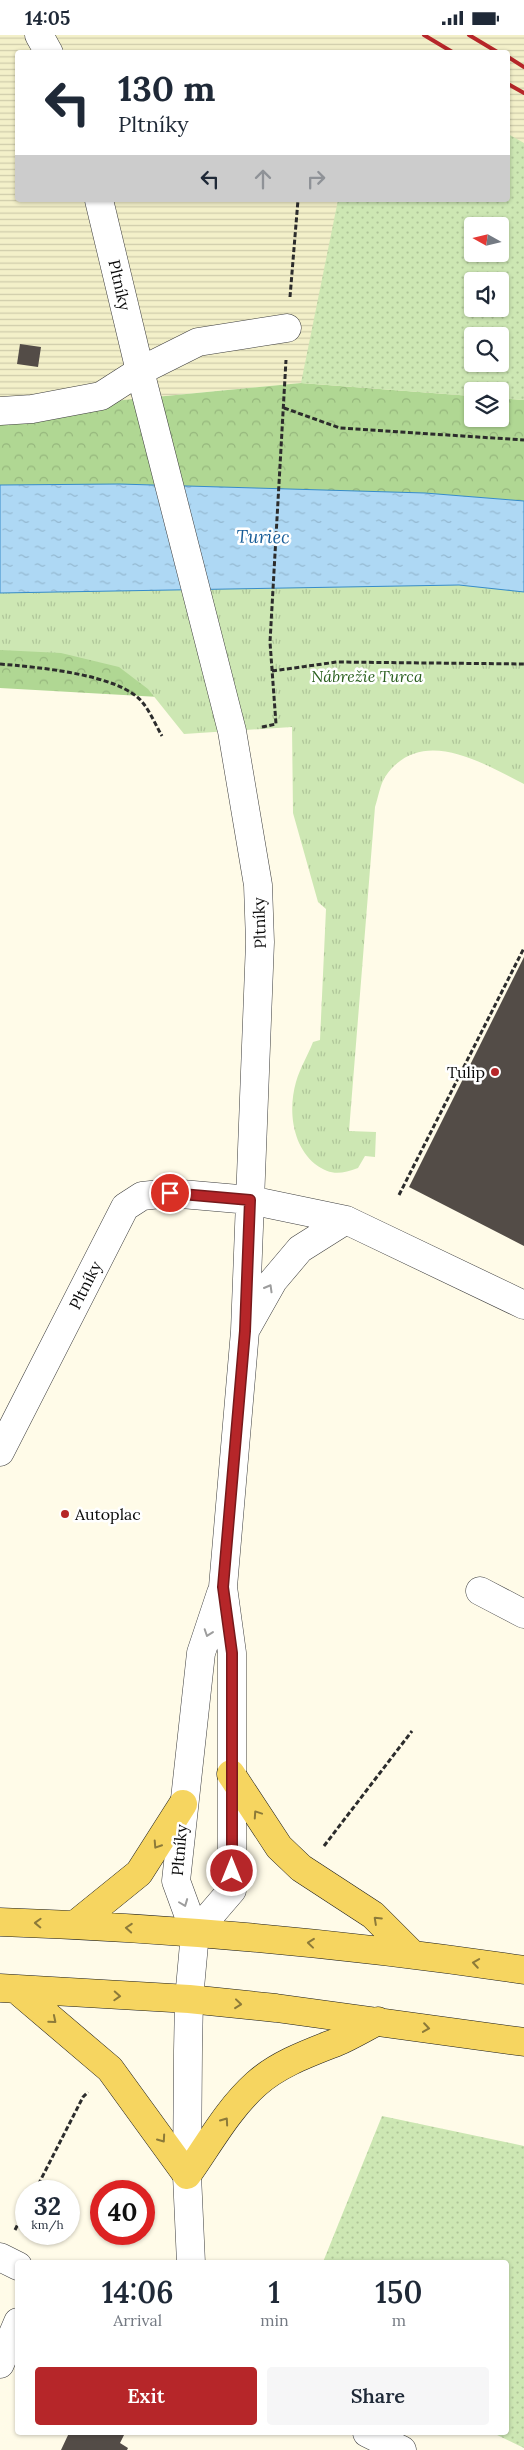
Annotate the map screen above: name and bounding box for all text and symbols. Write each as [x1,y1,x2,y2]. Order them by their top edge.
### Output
text: 14:05 [25,6,70,30]
text: 130 m [118,66,215,111]
icon: left [35,70,100,135]
text: Pltníky [118,110,189,138]
icon: left [196,165,224,193]
icon: ahead [249,165,277,193]
icon: right [302,165,330,193]
north arrow [464,217,509,263]
map controls [464,217,509,427]
street label: Pltníky [104,258,136,313]
button: sound [464,272,509,317]
button: search [464,327,509,372]
button: layers [464,382,509,427]
water label: Turiec [236,525,290,548]
park label: Nábrežie Turca [311,666,423,686]
street label: Pltníky [248,896,270,949]
place label: Tulip [447,1062,485,1082]
marker: Tulip [489,1066,501,1078]
pin [149,1172,191,1214]
icon: arrive [156,1179,184,1207]
street label: Pltníky [64,1257,106,1312]
one-way arrow [263,1285,273,1294]
place label: Autoplac [74,1504,141,1524]
marker: Autoplac [59,1508,71,1520]
one-way arrow [204,1628,214,1637]
one-way arrow [254,1810,263,1819]
street label: Pltníky [167,1823,191,1876]
one-way arrow [154,1839,163,1849]
position arrow [205,1844,257,1896]
one-way arrow [178,1898,188,1907]
one-way arrow [374,1916,383,1925]
one-way arrow [34,1918,42,1928]
one-way arrow [125,1923,133,1934]
one-way arrow [307,1938,315,1949]
one-way arrow [471,1958,479,1969]
one-way arrow [113,1990,121,2001]
one-way arrow [234,1998,242,2009]
one-way arrow [48,2015,57,2024]
one-way arrow [422,2022,430,2033]
one-way arrow [219,2117,228,2127]
one-way arrow [156,2134,165,2143]
speed limit sign: 40 [90,2180,155,2245]
text: 32 [34,2190,61,2222]
text: km/h [31,2217,64,2232]
text: 14:06 [102,2273,174,2311]
text: 1 [269,2273,280,2311]
text: 150 [375,2273,422,2311]
text: Arrival [113,2310,162,2330]
text: min [260,2310,289,2330]
text: m [392,2310,406,2330]
button: Exit [35,2367,257,2425]
button: Share [267,2367,489,2425]

